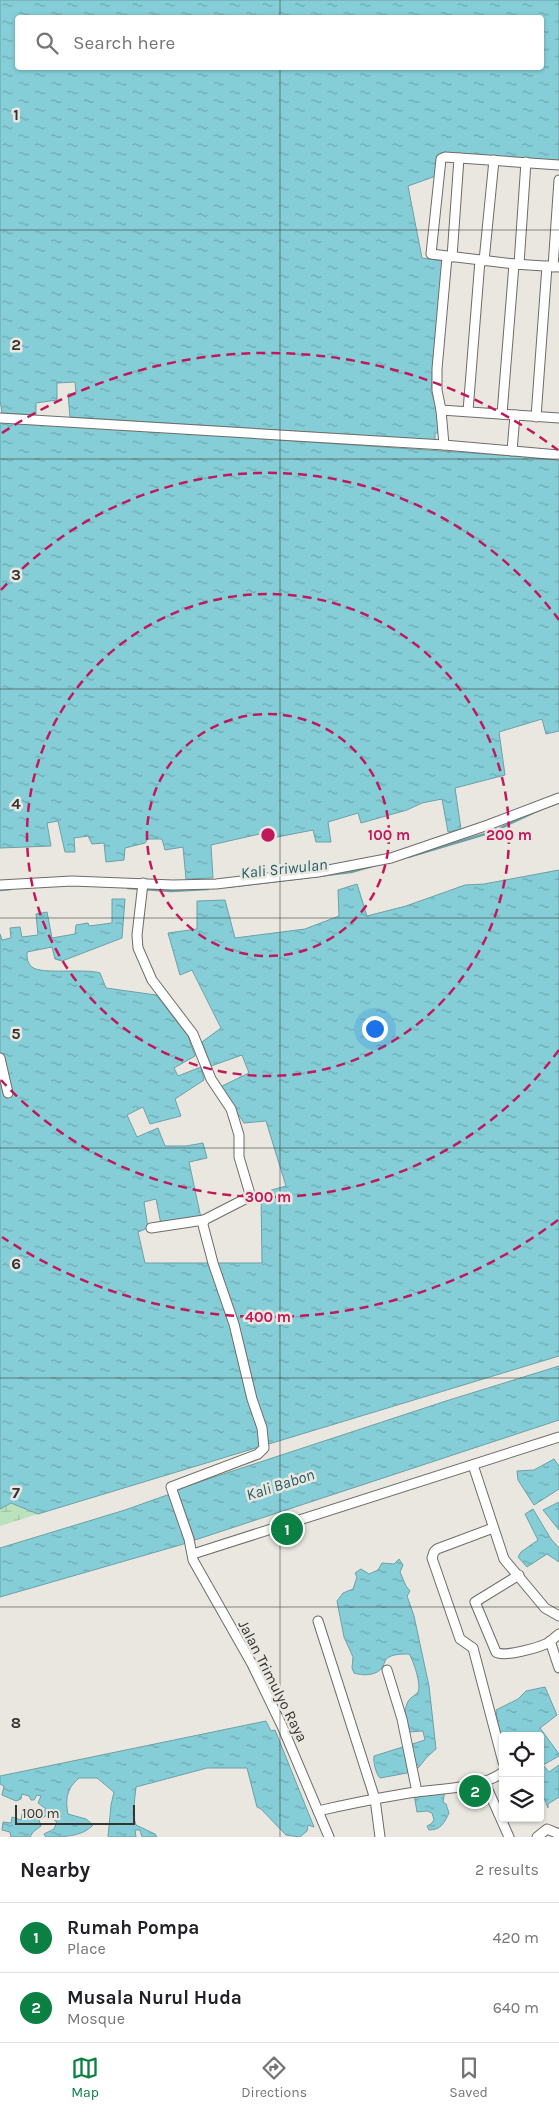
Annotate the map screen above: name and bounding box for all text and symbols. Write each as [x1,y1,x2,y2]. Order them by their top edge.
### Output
search box [15,15,544,70]
icon: search [33,29,61,57]
text: Search here [73,32,175,54]
text: 1 [13,105,19,124]
text: 2 [11,335,21,354]
text: 3 [11,565,21,584]
text: 4 [11,794,21,813]
centre of rings [259,826,277,844]
text: 100 m [368,826,410,844]
text: 200 m [486,826,532,844]
water label: Kali Sriwulan [240,855,328,882]
your location [362,1016,388,1042]
text: 5 [11,1024,21,1043]
text: 300 m [245,1188,291,1206]
text: 6 [11,1254,21,1273]
text: 400 m [245,1308,291,1326]
water label: Kali Babon [244,1465,317,1504]
text: 7 [12,1483,20,1502]
pin: 1 [271,1510,303,1548]
street label: Jalan Trimulyo Raya [234,1617,312,1745]
text: 8 [11,1713,21,1732]
map controls [499,1732,544,1822]
button: locate [499,1732,544,1777]
pin: 2 [459,1772,491,1810]
button: layers [499,1777,544,1822]
scale bar [15,1802,135,1825]
text: 100 m [22,1805,60,1822]
text: Nearby [20,1858,90,1882]
text: 2 results [475,1860,539,1879]
text: Rumah Pompa [67,1917,199,1939]
text: 1 [33,1928,39,1947]
text: 420 m [493,1928,539,1947]
text: Place [67,1939,106,1958]
text: Musala Nurul Huda [67,1987,242,2009]
text: 2 [31,1998,41,2017]
text: 640 m [493,1998,539,2017]
text: Mosque [67,2009,125,2028]
tab: Map [71,2054,99,2101]
tab: Directions [241,2054,307,2101]
tab: Saved [449,2054,488,2101]

